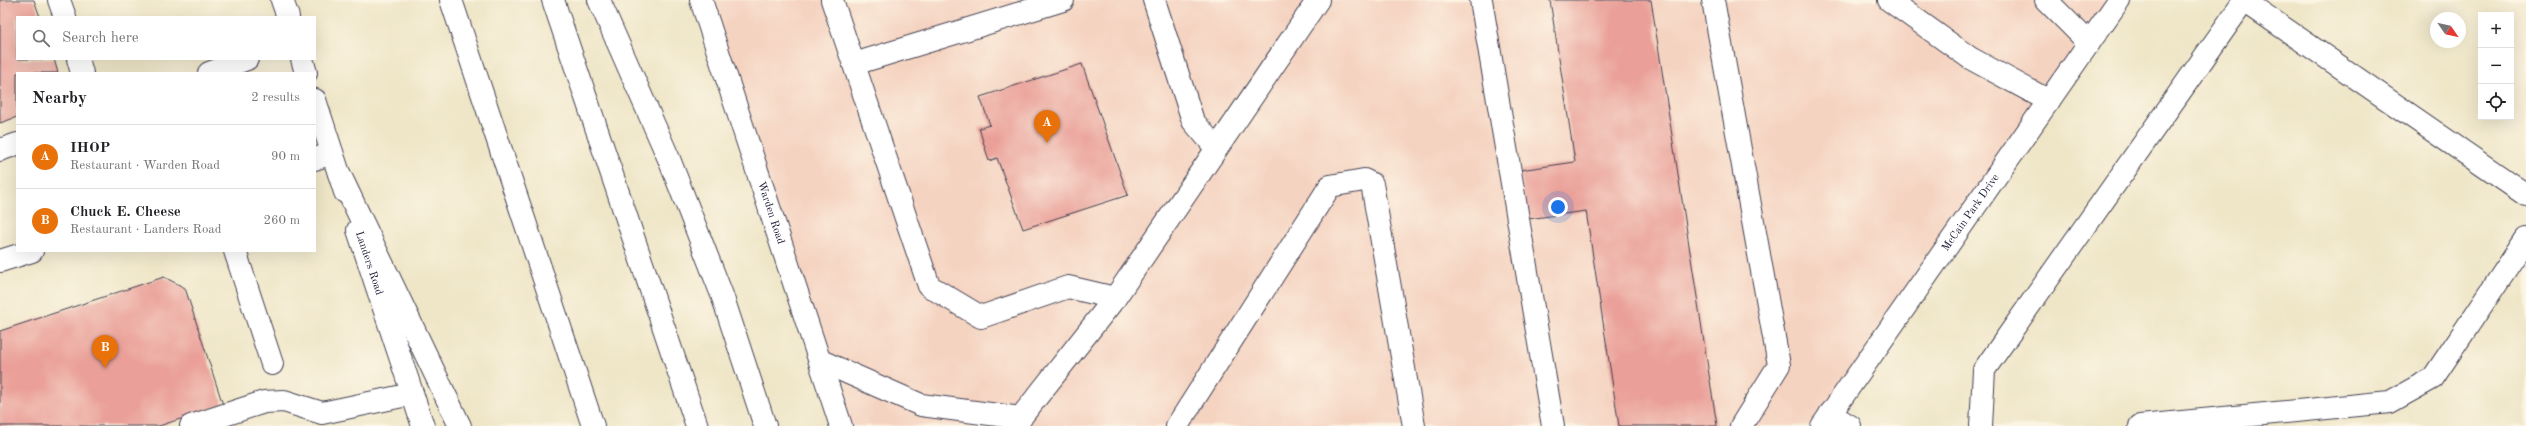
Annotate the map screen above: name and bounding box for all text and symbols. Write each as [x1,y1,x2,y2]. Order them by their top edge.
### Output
north arrow [2430,12,2466,48]
map controls [2478,12,2514,120]
button: + [2478,12,2514,48]
search box [16,16,316,60]
icon: search [30,27,52,49]
text: Search here [62,31,139,46]
button: − [2478,48,2514,84]
button: locate [2478,84,2514,120]
text: Nearby [32,90,87,107]
text: 2 results [251,91,300,104]
pin: A [1034,110,1060,143]
text: IHOP [70,141,110,156]
text: A [40,150,50,163]
text: 90 m [271,150,300,163]
text: Restaurant · Warden Road [70,159,220,172]
street label: McCain Park Drive [1940,172,2001,253]
street label: Warden Road [756,180,786,246]
your location [1548,197,1568,217]
text: Chuck E. Cheese [70,205,181,220]
text: B [40,214,50,227]
text: 260 m [263,214,300,227]
text: Restaurant · Landers Road [70,223,222,236]
street label: Landers Road [353,230,385,297]
pin: B [92,335,118,368]

